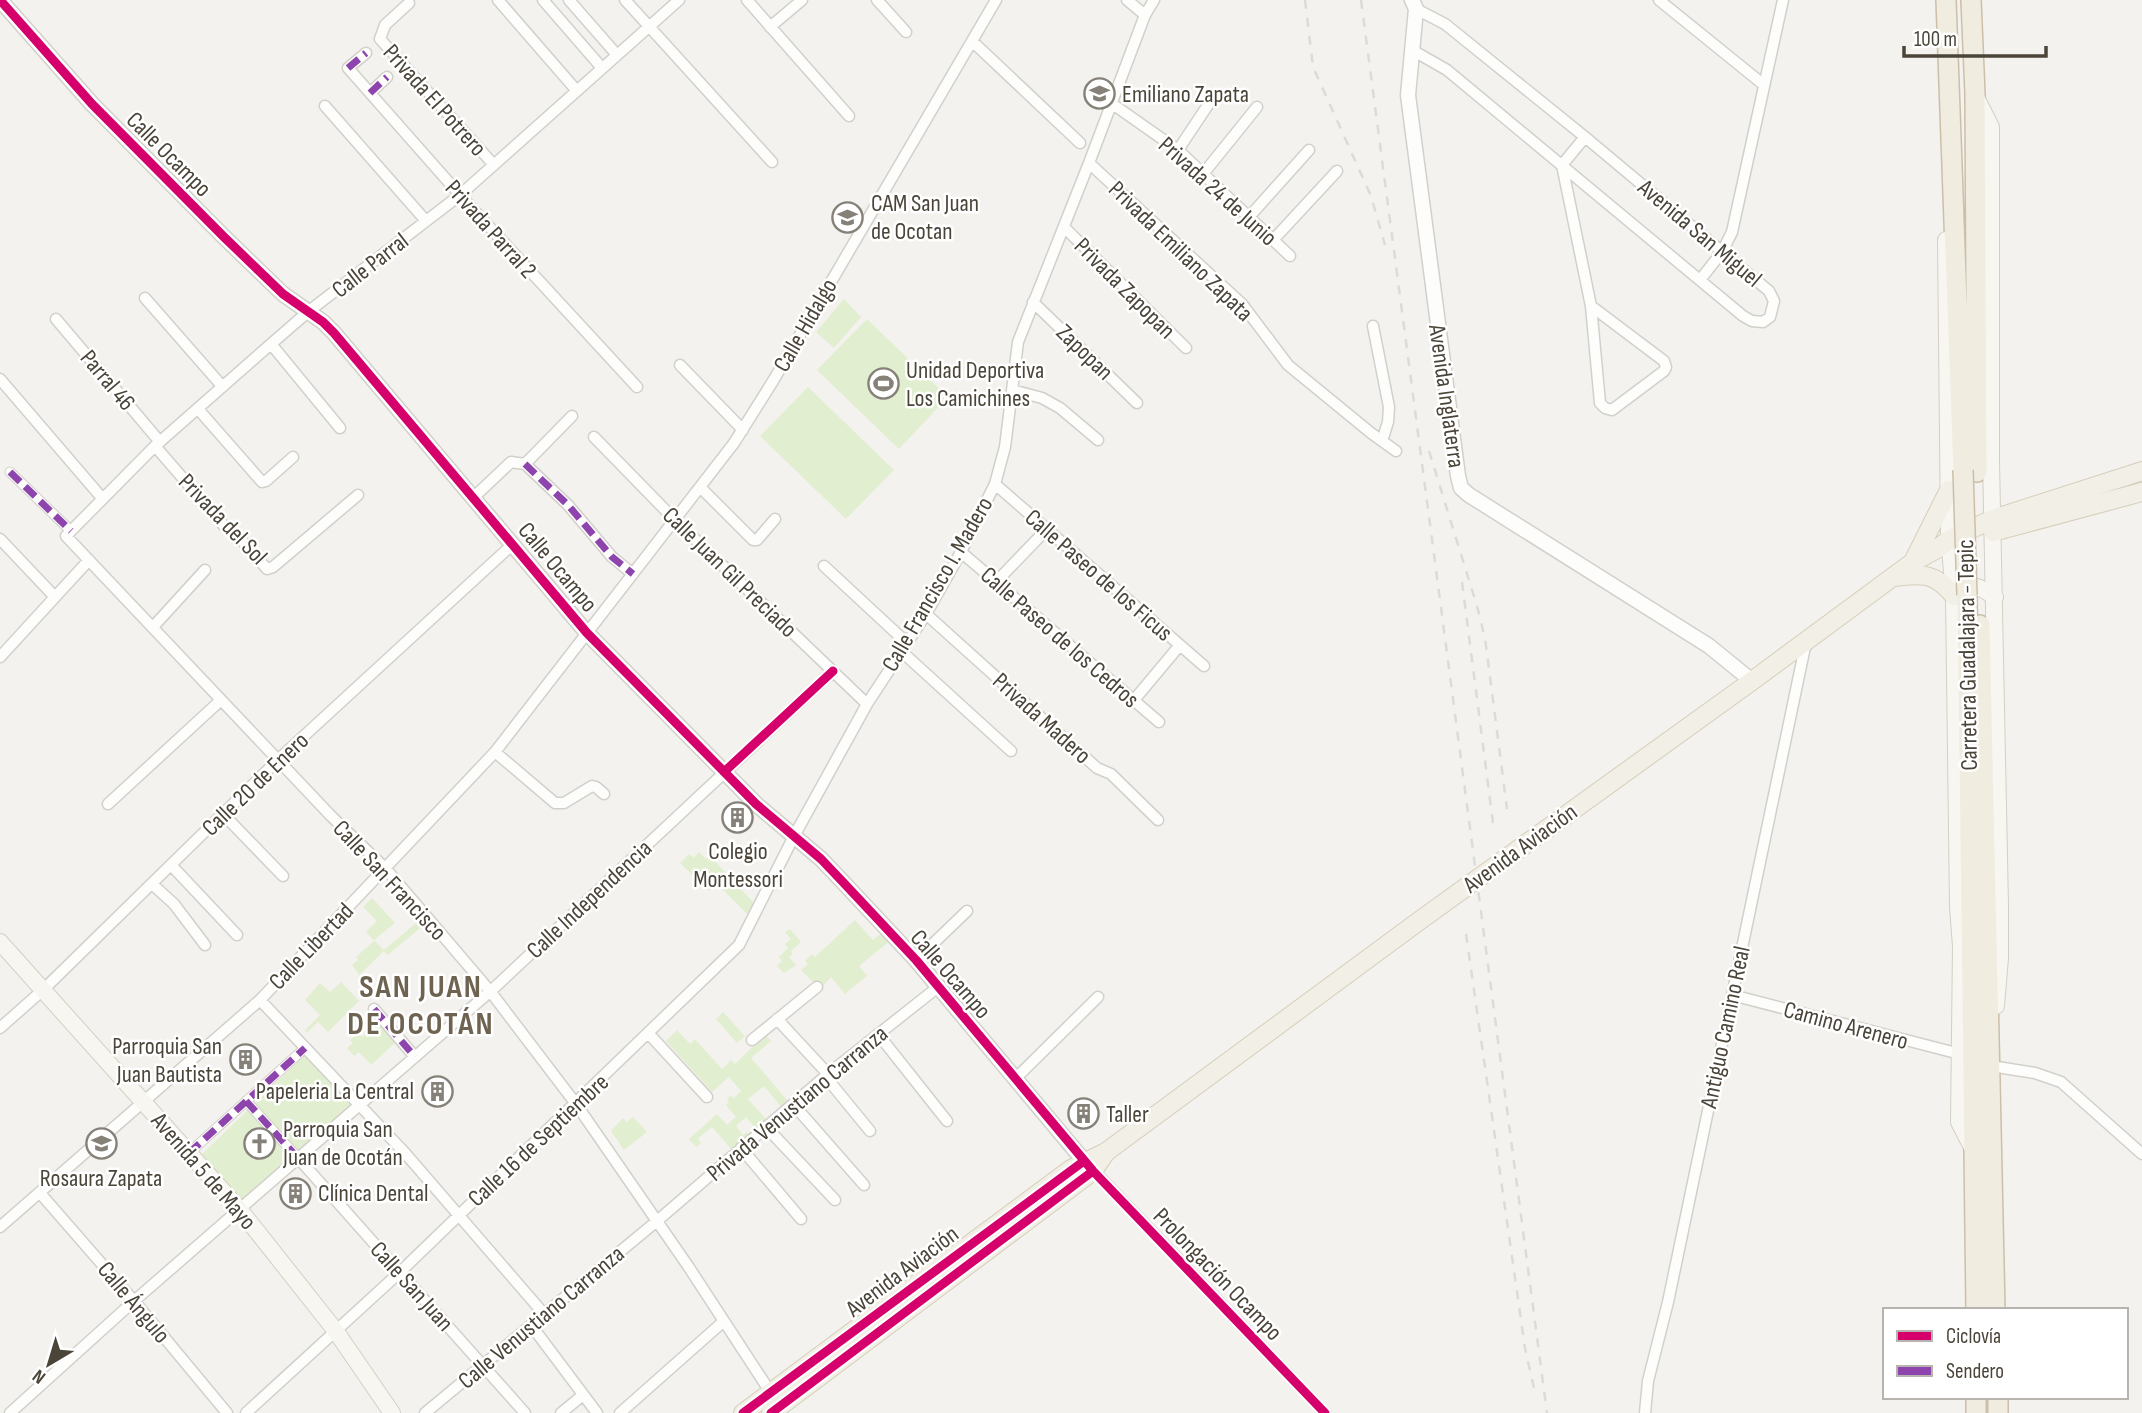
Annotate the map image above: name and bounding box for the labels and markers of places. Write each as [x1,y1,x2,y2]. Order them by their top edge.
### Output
school or university icon: Emiliano Zapata [1082,77,1116,111]
place label: Emiliano Zapata [1122,80,1249,109]
place label: CAM San Juan de Ocotan [871,189,979,246]
school or university icon: CAM San Juan de Ocotan [831,200,865,234]
place label: Unidad Deportiva Los Camichines [906,356,1044,413]
sports icon: Unidad Deportiva Los Camichines [866,367,900,401]
building icon: Colegio Montessori [721,800,755,834]
place label: Colegio Montessori [693,837,783,894]
place label: Parroquia San Juan Bautista [112,1032,222,1089]
building icon: Parroquia San Juan Bautista [228,1043,262,1077]
building icon: Papeleria La Central [420,1074,454,1108]
place label: Papeleria La Central [256,1077,414,1106]
building icon: Taller [1066,1097,1100,1131]
place label: Taller [1106,1100,1149,1129]
place label: Parroquia San Juan de Ocotán [282,1115,403,1172]
church icon: Parroquia San Juan de Ocotán [243,1126,277,1160]
school or university icon: Rosaura Zapata [84,1127,118,1161]
place label: Rosaura Zapata [40,1164,162,1193]
building icon: Clínica Dental [278,1176,312,1210]
place label: Clínica Dental [318,1179,428,1208]

